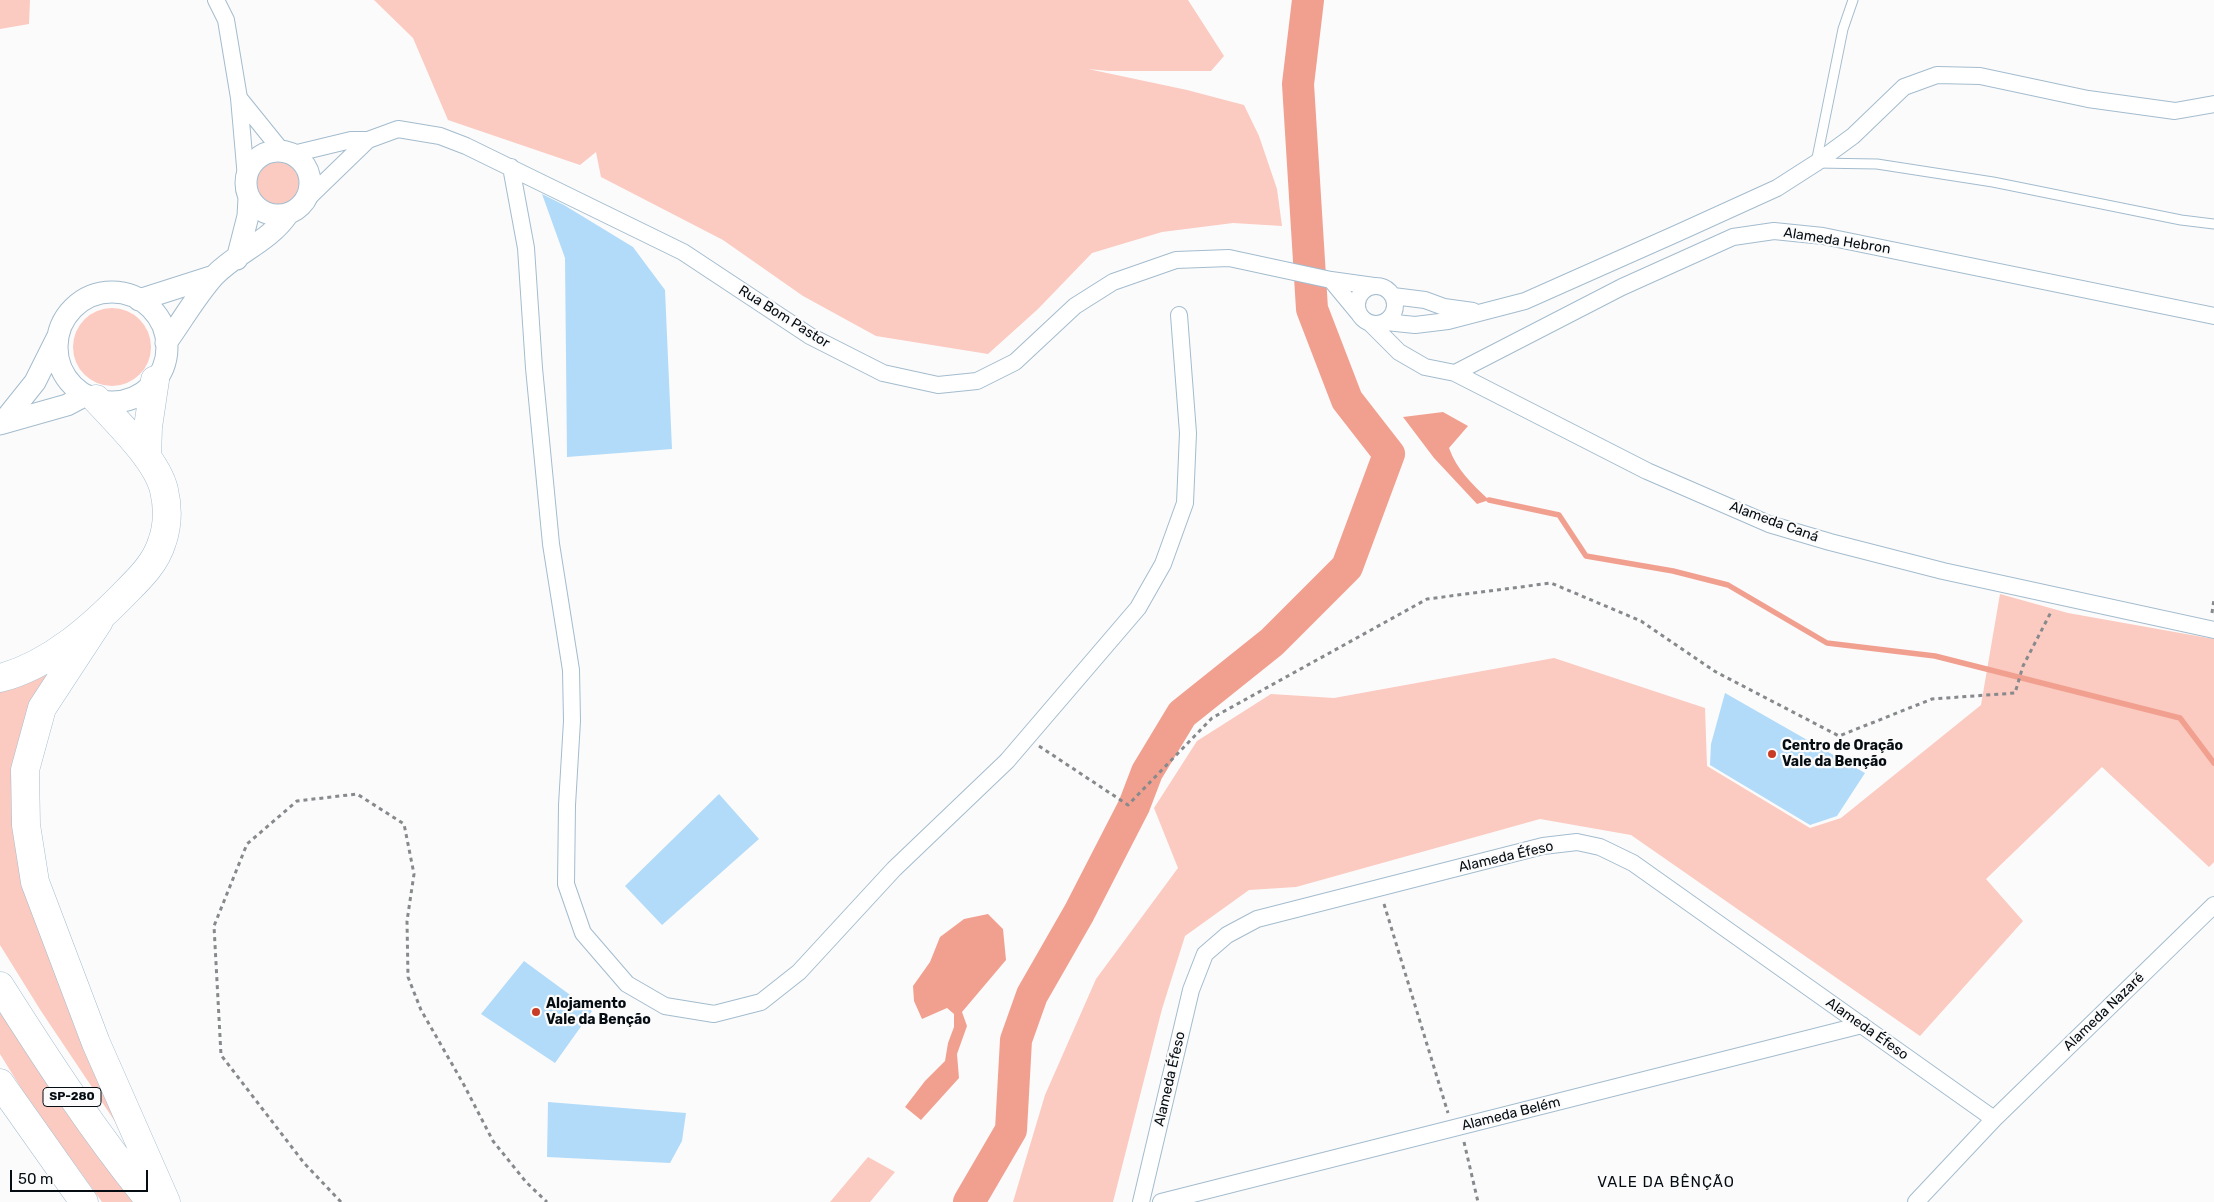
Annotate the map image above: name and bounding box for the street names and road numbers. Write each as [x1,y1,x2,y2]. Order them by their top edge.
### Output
street label: Alameda Hebron [1782,224,1892,258]
street label: Rua Bom Pastor [735,282,833,352]
street label: Alameda Caná [1727,498,1821,546]
street label: Alameda Éfeso [1457,838,1555,876]
street label: Alameda Nazaré [2060,969,2148,1055]
street label: Alameda Éfeso [1822,994,1912,1064]
street label: Alameda Éfeso [1151,1030,1189,1128]
road number: SP-280 [43,1088,101,1106]
street label: Alameda Belém [1460,1094,1562,1134]

